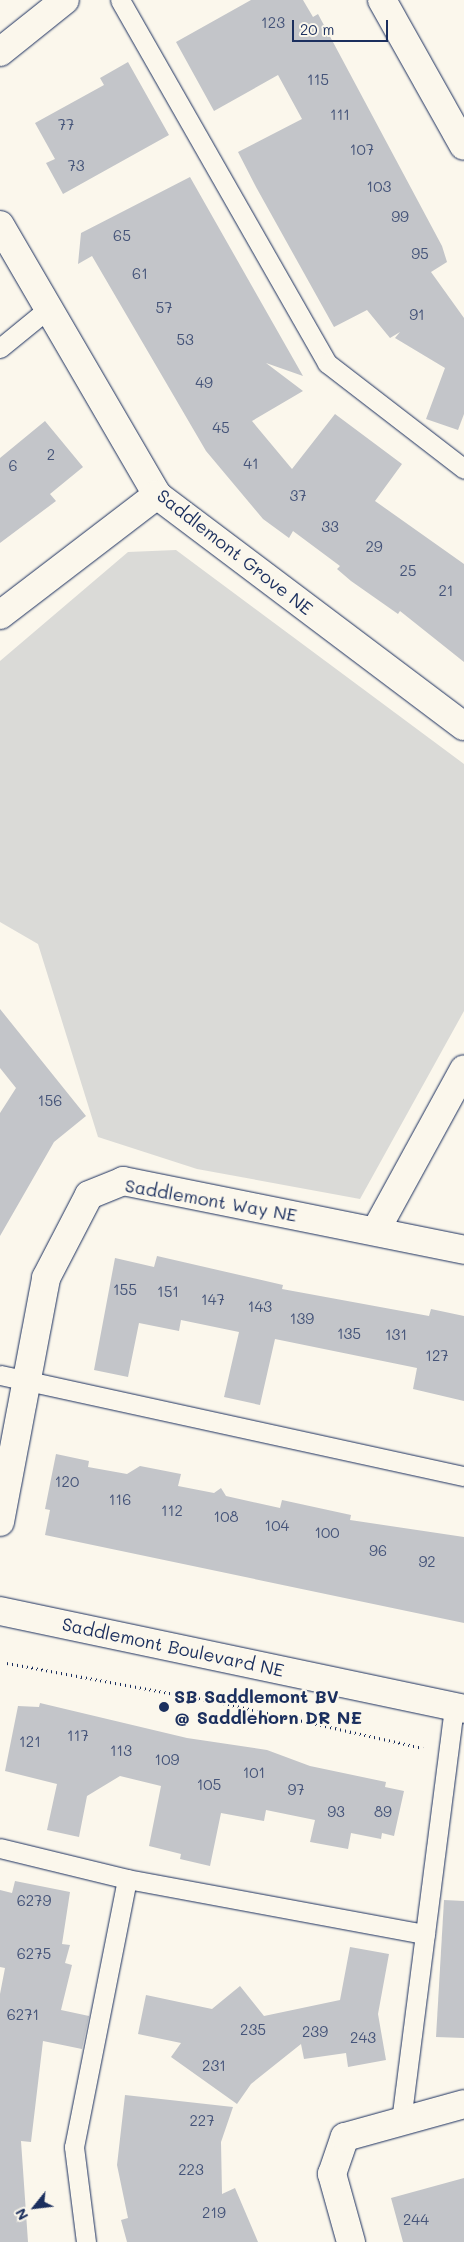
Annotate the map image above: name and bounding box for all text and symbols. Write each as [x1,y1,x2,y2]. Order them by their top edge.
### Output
scale bar [294,10,390,42]
house number: 123 [261,14,285,32]
text: 20 m [300,19,334,39]
house number: 115 [307,71,329,89]
house number: 111 [330,106,350,124]
house number: 77 [58,116,74,134]
house number: 107 [350,141,374,159]
house number: 73 [67,157,85,175]
house number: 103 [367,178,391,196]
house number: 99 [391,208,409,226]
house number: 65 [113,227,131,245]
house number: 95 [411,245,429,263]
house number: 61 [132,265,148,283]
house number: 57 [155,299,173,317]
house number: 91 [409,306,425,324]
house number: 53 [176,331,194,349]
house number: 49 [195,374,213,392]
house number: 45 [212,419,230,437]
house number: 2 [47,446,55,464]
house number: 41 [243,455,259,473]
house number: 6 [8,457,18,475]
street label: Saddlemont Grove NE [153,485,317,619]
house number: 37 [289,487,307,505]
house number: 33 [321,518,339,536]
house number: 29 [365,538,383,556]
house number: 25 [399,562,417,580]
house number: 21 [438,582,454,600]
house number: 156 [38,1092,62,1110]
street label: Saddlemont Way NE [123,1174,299,1226]
house number: 155 [113,1281,137,1299]
house number: 151 [157,1283,179,1301]
house number: 147 [201,1291,225,1309]
house number: 143 [248,1298,272,1316]
house number: 139 [290,1310,314,1328]
house number: 135 [337,1325,361,1343]
house number: 131 [385,1326,407,1344]
house number: 127 [425,1347,449,1365]
house number: 120 [55,1473,79,1491]
house number: 116 [109,1491,131,1509]
house number: 112 [161,1502,183,1520]
house number: 108 [213,1508,239,1526]
house number: 104 [265,1517,289,1535]
house number: 100 [314,1524,340,1542]
house number: 96 [369,1542,387,1560]
house number: 92 [418,1553,436,1571]
street label: Saddlemont Boulevard NE [60,1613,286,1681]
place label: SB Saddlemont BV @ Saddlehorn DR NE [174,1686,362,1728]
marker: SB Saddlemont BV @ Saddlehorn DR NE [158,1701,170,1713]
house number: 117 [67,1727,89,1745]
house number: 121 [19,1733,41,1751]
house number: 113 [110,1742,132,1760]
house number: 109 [155,1751,179,1769]
house number: 101 [243,1764,265,1782]
house number: 105 [197,1776,221,1794]
house number: 97 [287,1781,305,1799]
house number: 93 [327,1803,345,1821]
house number: 89 [374,1803,392,1821]
house number: 6279 [17,1892,51,1910]
house number: 6275 [17,1945,51,1963]
house number: 6271 [7,2006,39,2024]
house number: 235 [240,2021,266,2039]
house number: 239 [302,2023,328,2041]
house number: 243 [350,2029,376,2047]
house number: 231 [202,2057,226,2075]
house number: 227 [189,2112,215,2130]
house number: 223 [178,2161,204,2179]
north arrow [10,2182,60,2232]
house number: 219 [202,2204,226,2222]
text: N [11,2205,32,2224]
house number: 244 [403,2211,429,2229]

